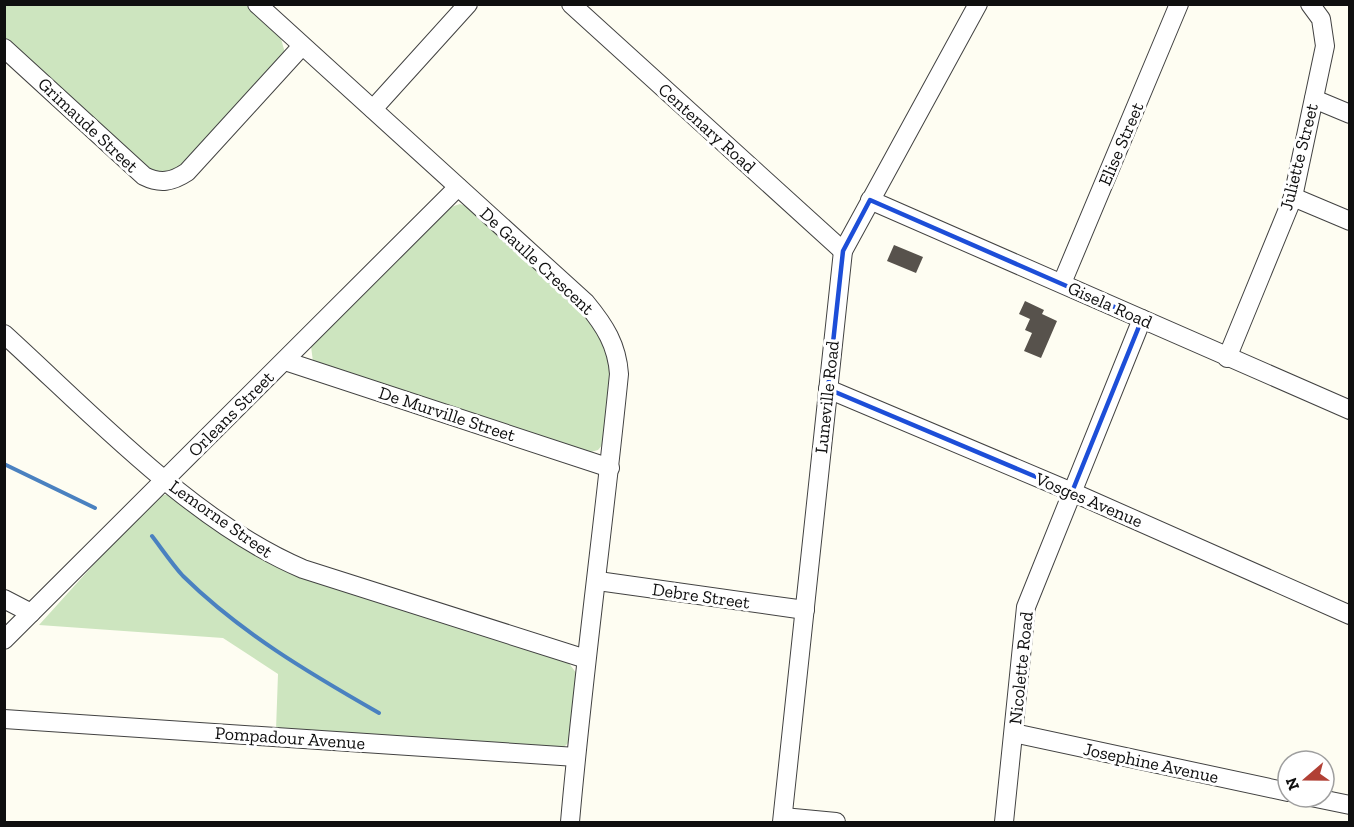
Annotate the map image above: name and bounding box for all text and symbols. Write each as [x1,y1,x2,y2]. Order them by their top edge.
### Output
street label: Grimaude Street [33,73,143,177]
street label: Centenary Road [654,78,760,178]
street label: Elise Street [1094,99,1148,189]
street label: Juliette Street [1275,101,1323,213]
street label: De Gaulle Crescent [475,203,599,320]
street label: Gisela Road [1064,277,1156,333]
street label: Luneville Road [810,339,844,454]
street label: Orleans Street [184,366,279,461]
street label: De Murville Street [376,382,518,447]
street label: Vosges Avenue [1031,467,1146,532]
street label: Lemorne Street [165,475,277,563]
street label: Debre Street [651,578,752,614]
street label: Nicolette Road [1004,610,1038,726]
street label: Pompadour Avenue [214,722,366,754]
street label: Josephine Avenue [1081,738,1221,788]
north arrow [1276,749,1336,809]
text: N [1281,775,1303,793]

